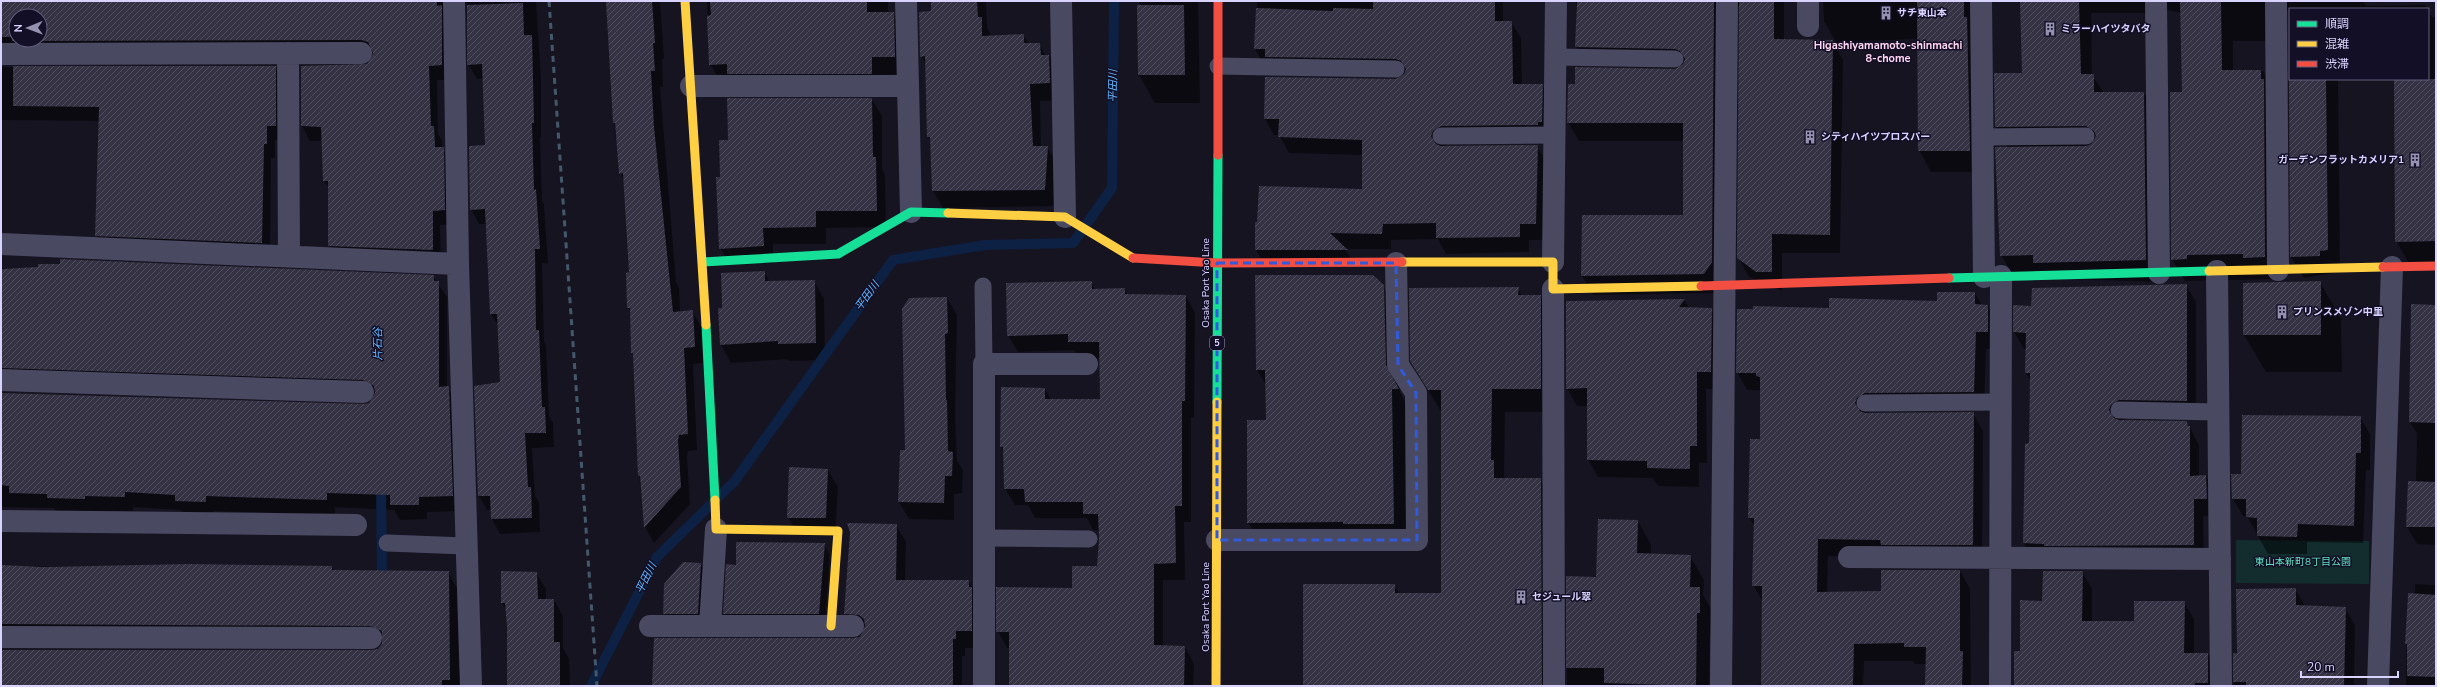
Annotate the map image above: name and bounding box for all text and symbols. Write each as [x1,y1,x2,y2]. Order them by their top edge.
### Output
building icon: サチ東山本 [1878,5,1894,21]
place label: サチ東山本 [1897,6,1947,20]
north arrow [8,8,48,48]
legend [2289,8,2429,80]
text: 順調 [2325,16,2349,32]
building icon: ミラーハイツタバタ [2042,21,2058,37]
place label: ミラーハイツタバタ [2061,22,2151,36]
text: N [11,24,26,32]
text: 混雑 [2325,36,2349,52]
district label: Higashiyamamoto-shinmachi 8-chome [1814,38,1962,66]
text: 渋滞 [2325,56,2349,72]
water label: 平田川 [1105,68,1121,103]
building icon: シティハイツプロスパー [1802,129,1818,145]
place label: シティハイツプロスパー [1821,130,1930,144]
building icon: ガーデンフラットカメリア1 [2407,152,2423,168]
place label: ガーデンフラットカメリア1 [2278,153,2404,167]
street label: Osaka Port Yao Line [1199,238,1213,328]
water label: 平田川 [851,277,883,314]
building icon: プリンスメゾン中里 [2274,304,2290,320]
place label: プリンスメゾン中里 [2293,305,2383,319]
water label: 片石谷 [370,326,386,361]
road number: 5 [1210,336,1224,350]
park label: 東山本新町8丁目公園 [2255,555,2351,569]
water label: 平田川 [632,559,661,596]
street label: Osaka Port Yao Line [1199,562,1213,652]
building icon: セジュール翠 [1513,589,1529,605]
place label: セジュール翠 [1532,590,1591,604]
scale bar [2301,653,2398,679]
text: 20 m [2307,659,2335,675]

